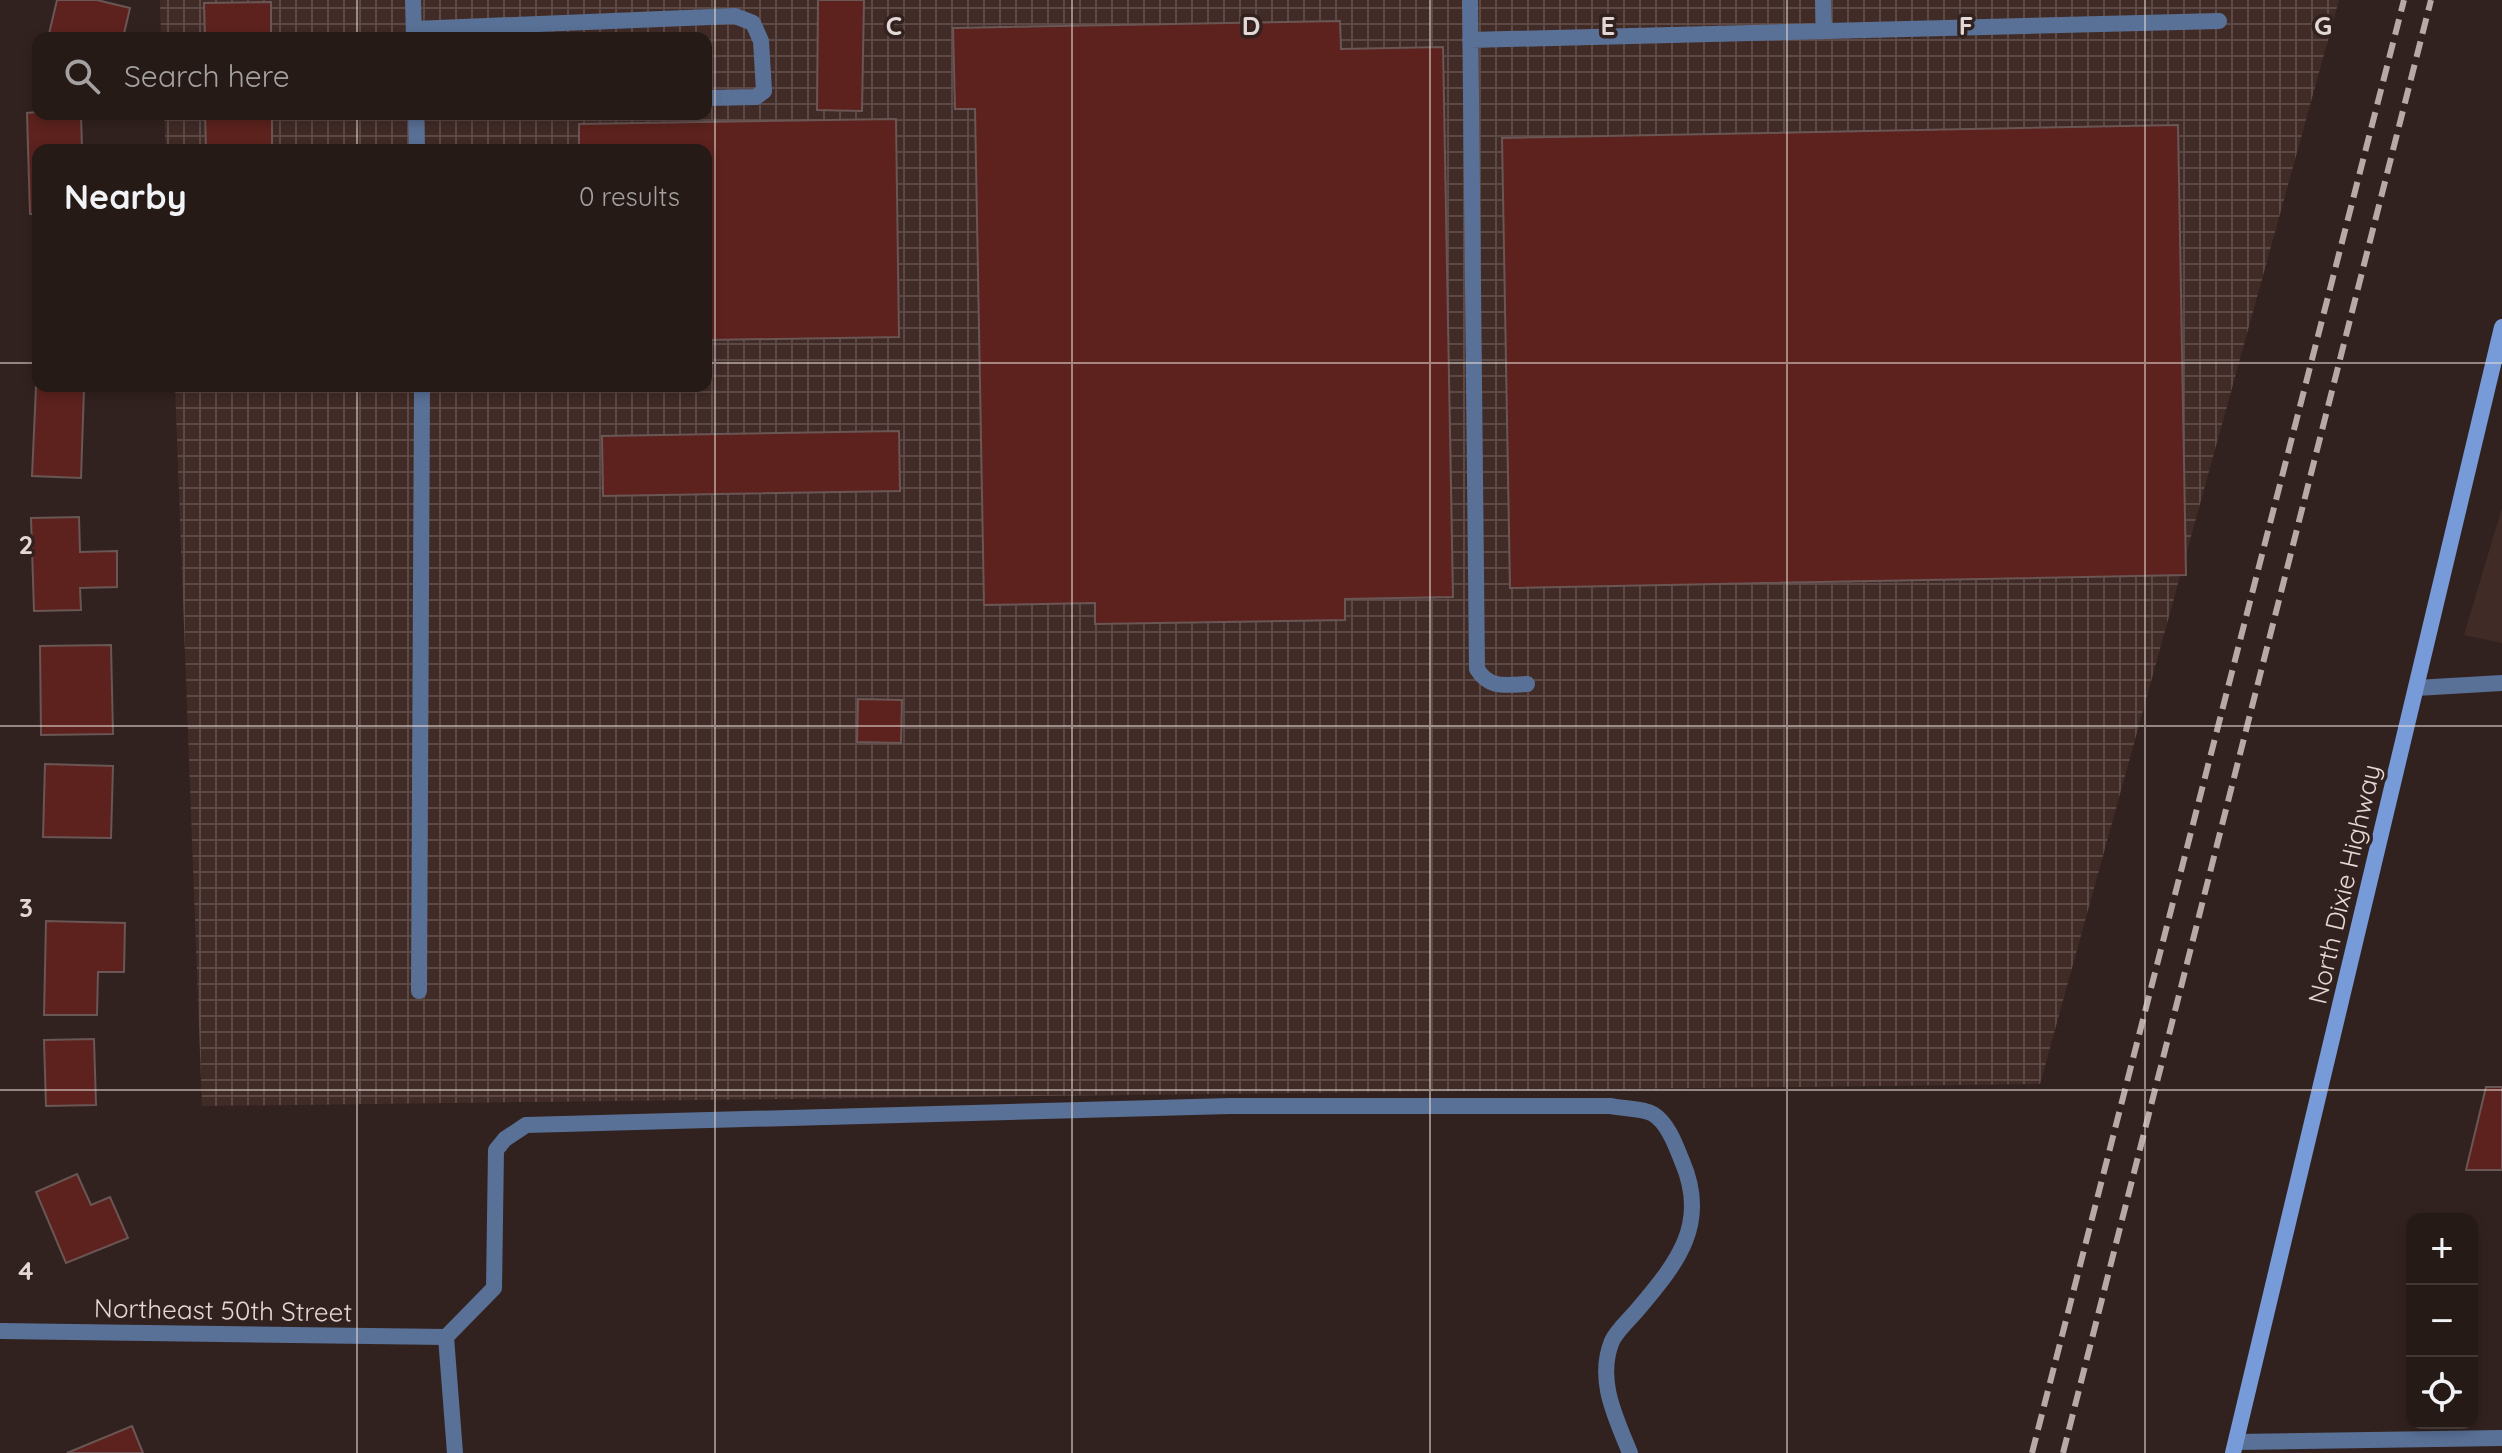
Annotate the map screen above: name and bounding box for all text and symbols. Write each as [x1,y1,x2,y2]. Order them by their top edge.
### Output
text: C [886,9,902,42]
text: D [1242,9,1260,42]
text: E [1601,9,1615,42]
text: F [1959,9,1973,42]
text: G [2314,9,2332,42]
search box [32,32,712,120]
icon: search [60,54,104,98]
text: Search here [124,57,290,95]
text: Nearby [64,175,187,218]
text: 0 results [579,180,680,213]
text: 2 [19,528,33,561]
street label: North Dixie Highway [2300,761,2388,1007]
text: 3 [19,891,33,924]
map controls [2406,1213,2478,1429]
button: + [2406,1213,2478,1285]
text: 4 [18,1254,34,1287]
button: − [2406,1285,2478,1357]
street label: Northeast 50th Street [94,1291,352,1329]
button: locate [2406,1357,2478,1429]

